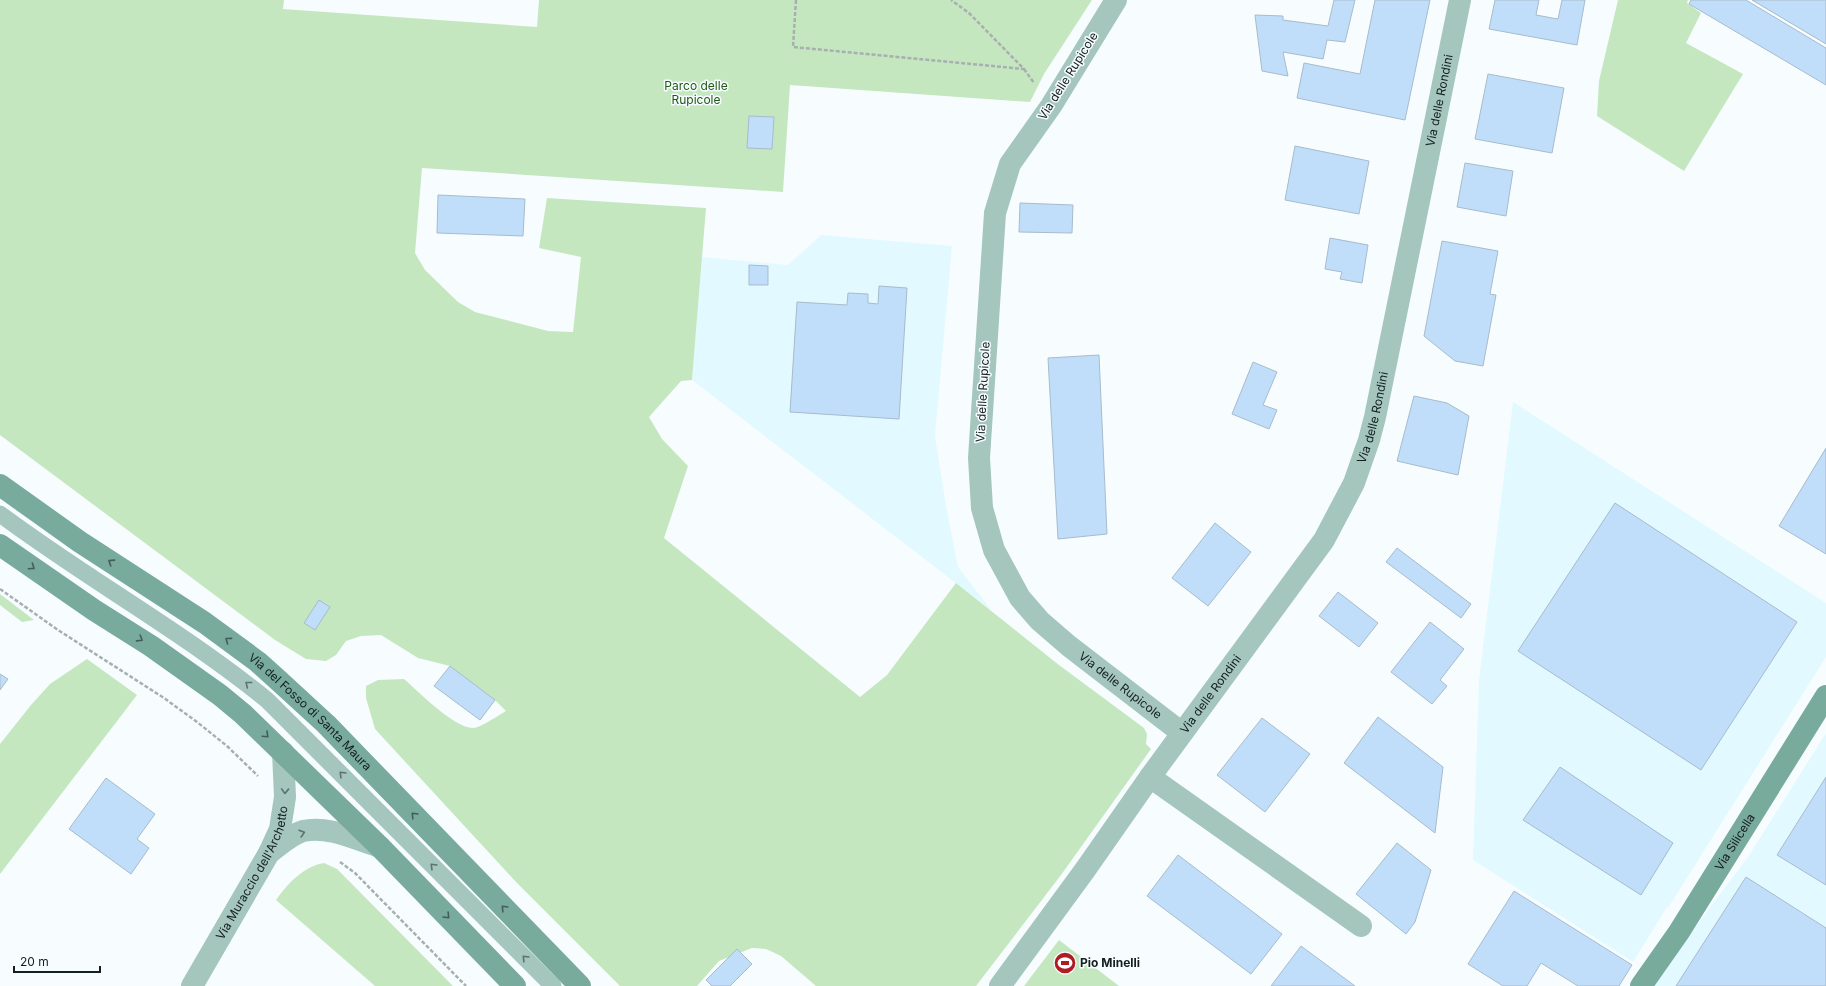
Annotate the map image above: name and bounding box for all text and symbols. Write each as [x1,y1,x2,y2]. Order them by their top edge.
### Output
street label: Via delle Rupicole [1034,29,1101,122]
street label: Via delle Rondini [1422,53,1456,148]
park label: Parco delle Rupicole [664,78,728,107]
street label: Via delle Rupicole [972,341,993,443]
street label: Via delle Rondini [1353,370,1391,465]
one-way arrow [108,559,115,567]
one-way arrow [28,562,35,570]
one-way arrow [136,634,143,641]
one-way arrow [225,638,232,645]
street label: Via delle Rupicole [1076,648,1165,722]
street label: Via del Fosso di Santa Maura [246,650,375,773]
street label: Via delle Rondini [1177,652,1244,736]
one-way arrow [245,682,252,689]
one-way arrow [261,730,269,738]
one-way arrow [339,771,347,779]
one-way arrow [281,788,289,794]
street label: Via Muraccio dell'Archetto [212,805,291,942]
street label: Via Silicella [1711,811,1758,873]
one-way arrow [411,812,419,820]
one-way arrow [298,829,305,838]
one-way arrow [431,863,438,871]
one-way arrow [502,905,509,913]
one-way arrow [442,911,449,919]
scale bar [14,948,100,974]
sports icon: Pio Minelli [1052,950,1078,976]
text: 20 m [20,954,49,969]
one-way arrow [522,955,530,963]
place label: Pio Minelli [1080,955,1140,970]

